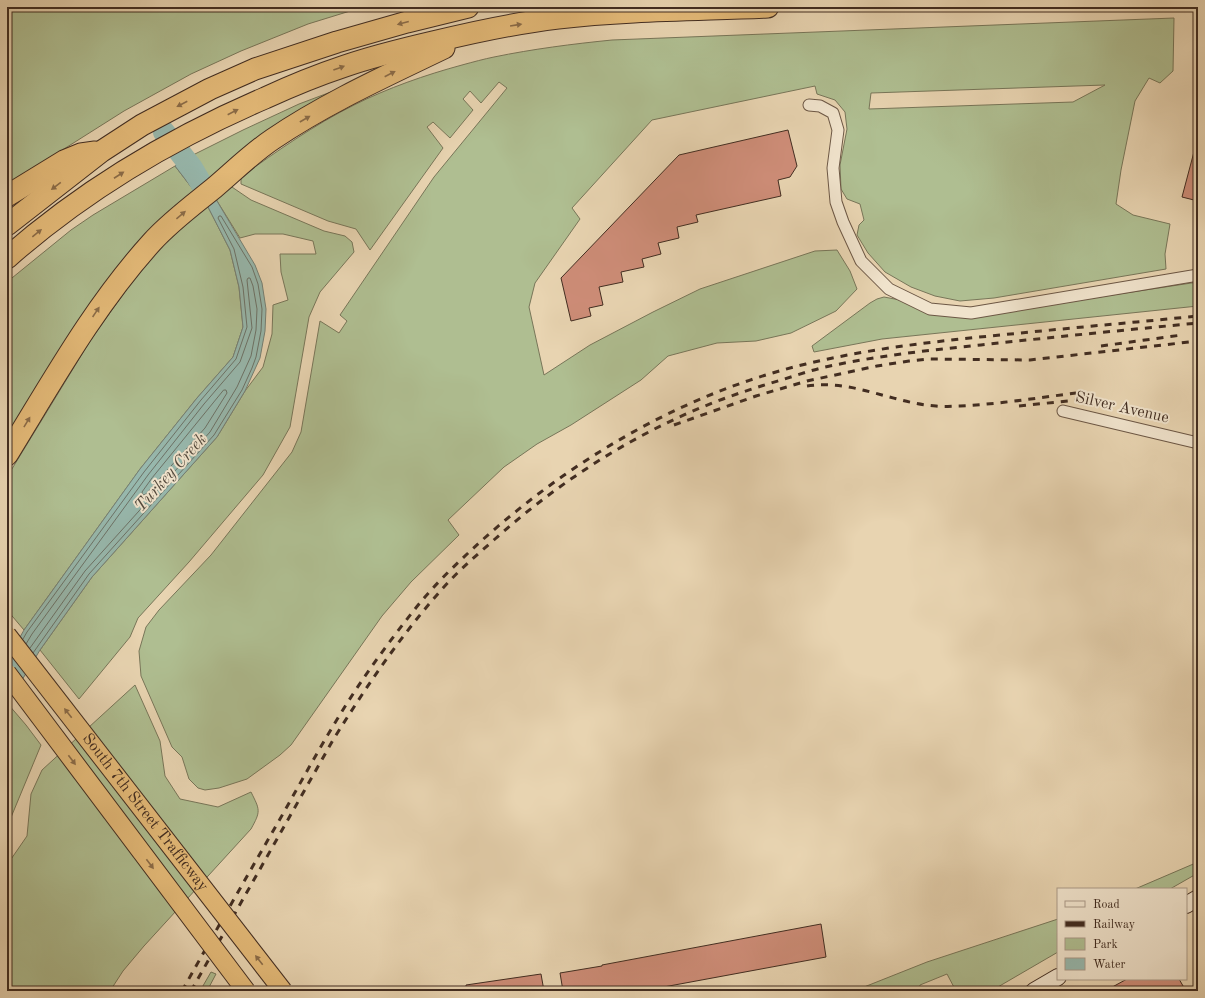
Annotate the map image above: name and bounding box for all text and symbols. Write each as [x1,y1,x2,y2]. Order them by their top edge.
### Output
one-way arrow [397,20,409,26]
one-way arrow [510,22,522,28]
one-way arrow [333,64,345,70]
one-way arrow [385,71,396,78]
one-way arrow [176,101,188,107]
one-way arrow [227,109,238,115]
one-way arrow [299,116,311,123]
one-way arrow [114,171,124,179]
one-way arrow [51,182,62,190]
one-way arrow [175,210,186,219]
one-way arrow [32,229,43,237]
one-way arrow [92,307,100,317]
street label: Silver Avenue [1074,389,1170,427]
one-way arrow [24,416,31,428]
water label: Turkey Creek [132,431,210,515]
one-way arrow [63,708,72,719]
street label: South 7th Street Trafficway [79,731,211,895]
one-way arrow [68,755,77,766]
one-way arrow [146,859,155,870]
legend [1057,888,1187,980]
text: Road [1093,899,1120,911]
text: Railway [1093,919,1136,931]
text: Park [1093,939,1118,951]
one-way arrow [254,955,263,966]
text: Water [1093,959,1126,971]

